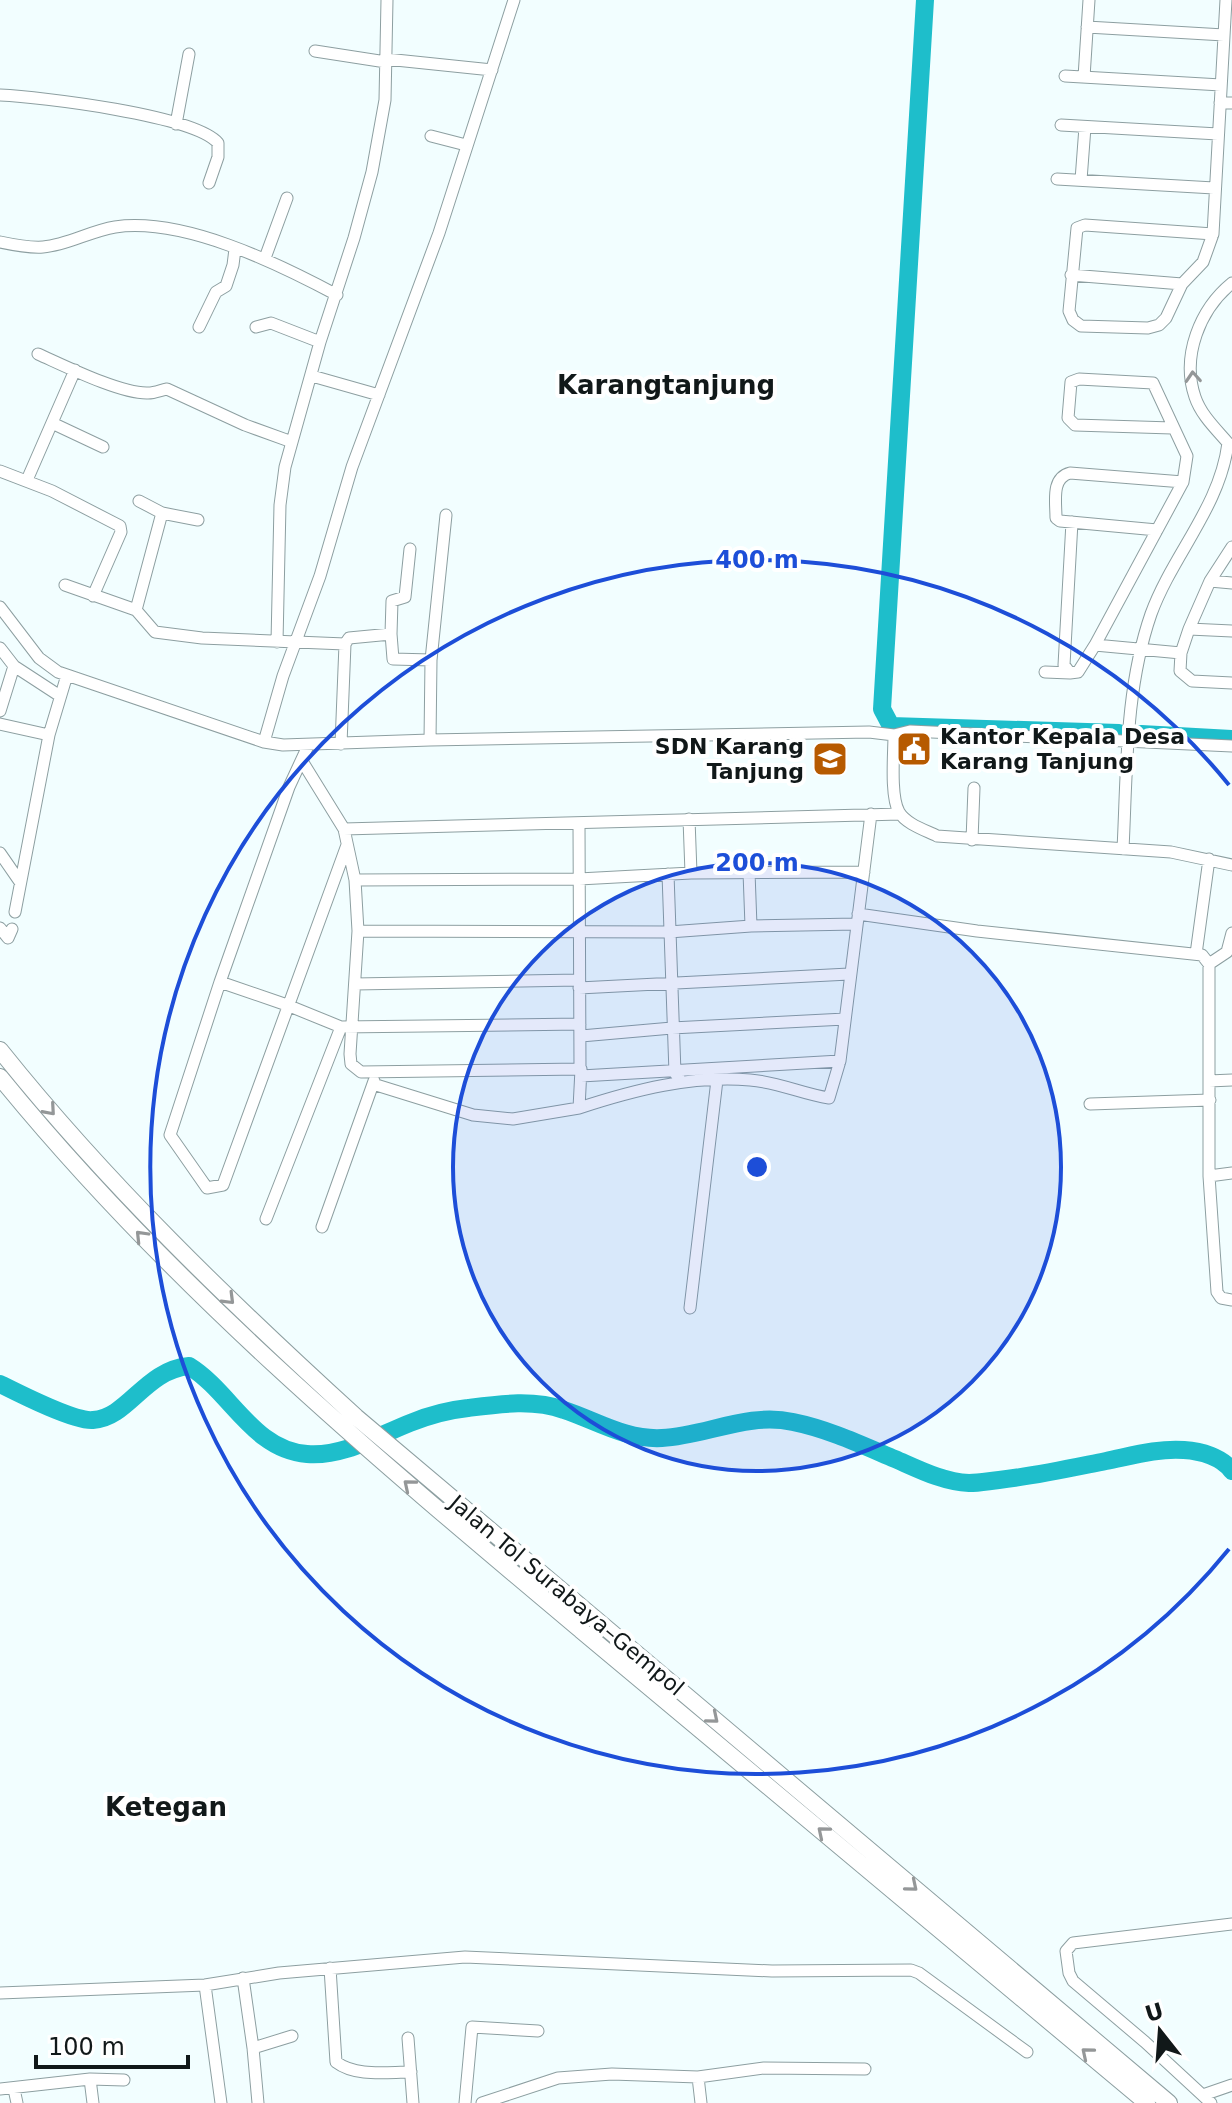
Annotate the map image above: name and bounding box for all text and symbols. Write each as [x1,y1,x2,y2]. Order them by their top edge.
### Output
district label: Karangtanjung [557,370,775,400]
one-way arrow [1185,370,1202,383]
text: 400 m [715,546,799,574]
place label: Kantor Kepala Desa Karang Tanjung [940,724,1185,774]
public building icon: Kantor Kepala Desa Karang Tanjung [895,730,933,768]
place label: SDN Karang Tanjung [655,734,804,784]
school or university icon: SDN Karang Tanjung [811,740,849,778]
text: 200 m [715,849,799,877]
one-way arrow [40,1101,55,1115]
centre of rings [743,1153,771,1181]
one-way arrow [136,1230,150,1245]
one-way arrow [219,1290,234,1304]
one-way arrow [404,1480,419,1495]
street label: Jalan Tol Surabaya–Gempol [443,1489,689,1701]
one-way arrow [704,1708,718,1723]
district label: Ketegan [105,1792,227,1822]
one-way arrow [818,1827,832,1842]
one-way arrow [902,1876,917,1891]
north arrow [1120,1991,1200,2071]
text: U [1142,1998,1167,2027]
scale bar [36,2019,188,2069]
text: 100 m [48,2033,125,2061]
one-way arrow [1082,2048,1096,2063]

